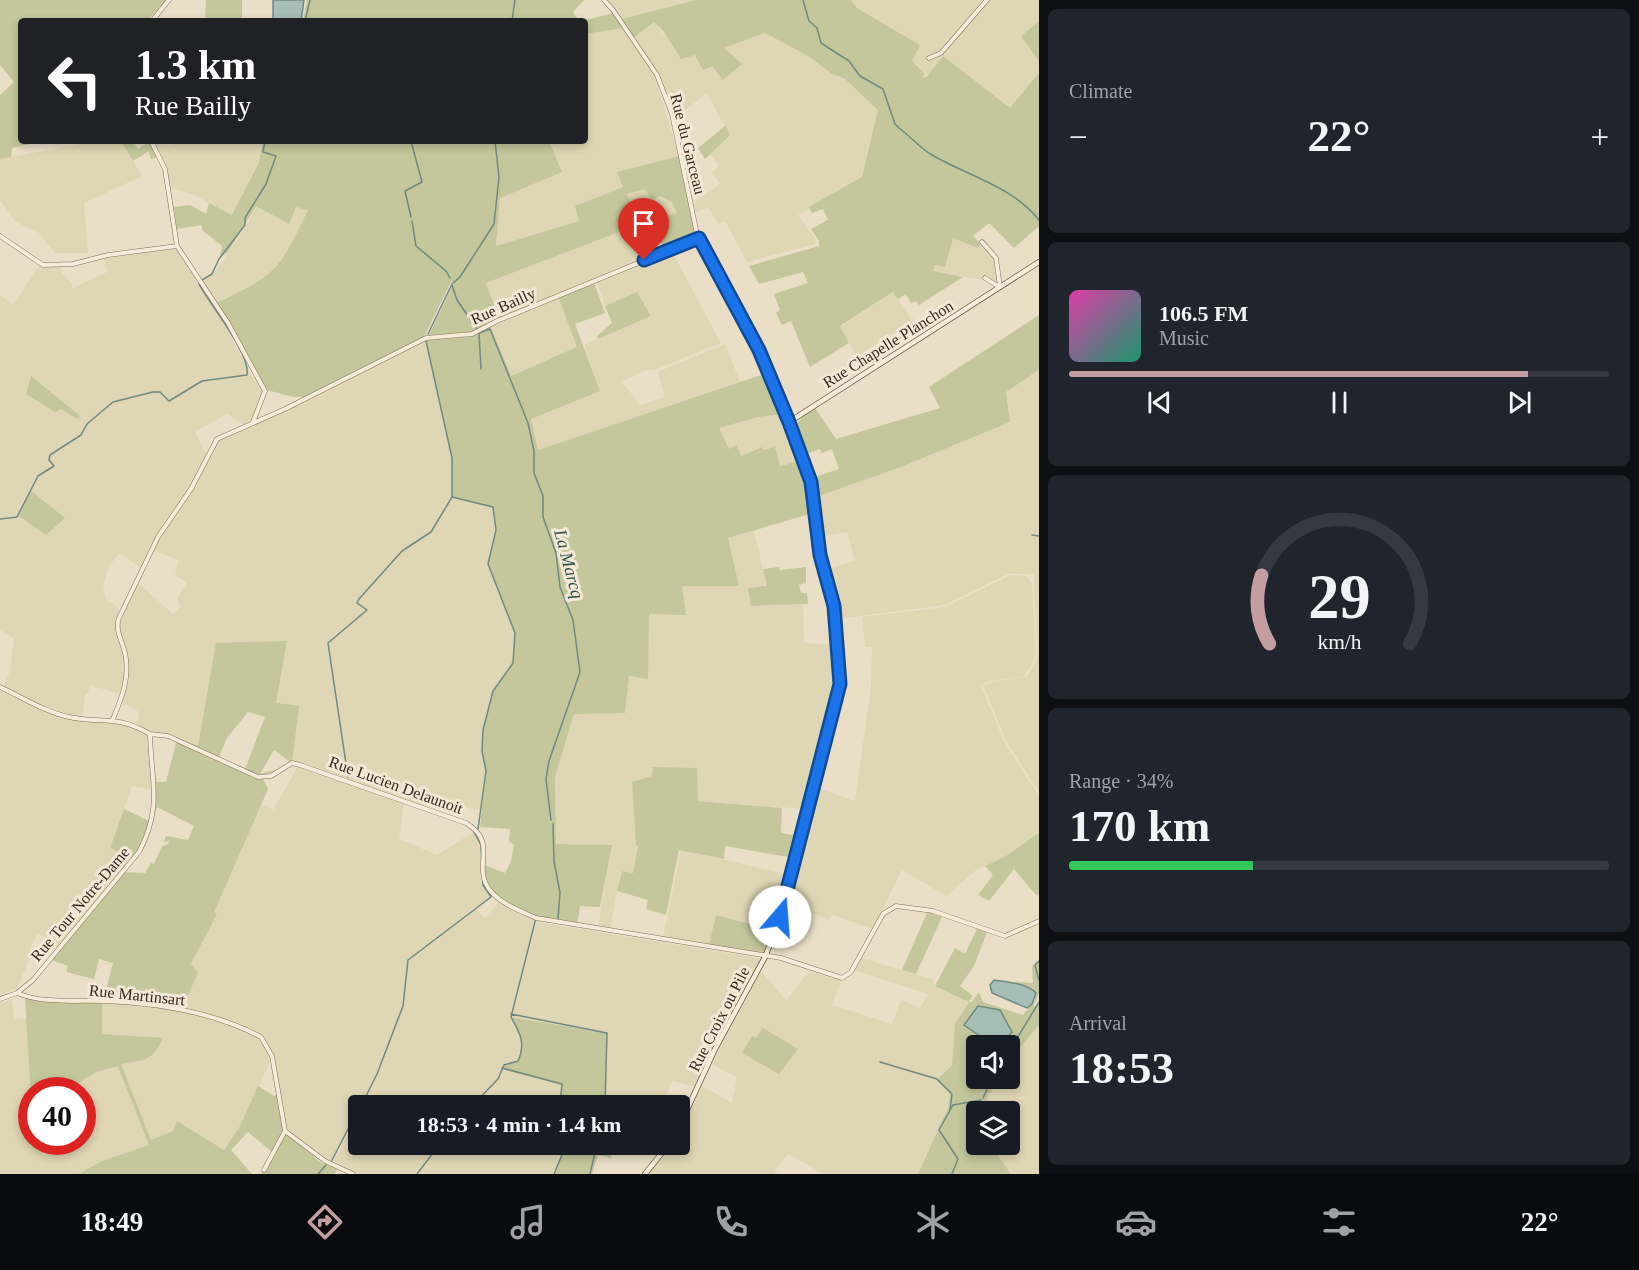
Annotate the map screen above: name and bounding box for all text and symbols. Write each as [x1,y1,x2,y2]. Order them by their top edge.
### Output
icon: left [36,42,114,120]
text: 1.3 km [135,42,256,88]
text: Climate [1069,80,1132,102]
text: Rue Bailly [135,91,251,121]
street label: Rue du Garceau [667,92,709,196]
text: 22° [1308,111,1371,161]
text: − [1069,119,1088,155]
text: + [1590,119,1609,155]
pin [618,198,669,260]
icon: arrive [627,207,660,240]
street label: Rue Bailly [468,284,538,329]
street label: Rue Chapelle Planchon [820,297,957,392]
text: 106.5 FM [1159,301,1248,326]
text: Music [1159,327,1209,349]
icon: previous [1143,386,1176,419]
icon: pause [1323,386,1356,419]
icon: next [1503,386,1536,419]
water label: La Marcq [550,526,588,601]
text: 29 [1308,562,1370,631]
text: km/h [1317,630,1361,654]
street label: Rue Lucien Delaunoit [327,753,466,817]
text: Range · 34% [1069,770,1173,792]
text: 170 km [1069,801,1210,851]
street label: Rue Tour Notre-Dame [27,844,133,964]
position arrow [748,885,812,949]
street label: Rue Croix ou Pile [685,964,753,1074]
street label: Rue Martinsart [88,982,186,1009]
text: Arrival [1069,1012,1127,1034]
map controls [966,1035,1020,1155]
button: sound [966,1035,1020,1089]
text: 18:53 [1069,1043,1174,1093]
speed limit sign: 40 [18,1077,96,1155]
button: layers [966,1101,1020,1155]
text: 18:53 · 4 min · 1.4 km [417,1112,621,1137]
icon: directions [304,1201,346,1243]
icon: music [507,1201,549,1243]
icon: phone [710,1201,752,1243]
icon: climate [912,1201,954,1243]
icon: car [1115,1201,1157,1243]
icon: filters [1318,1201,1360,1243]
text: 18:49 [80,1207,143,1237]
text: 22° [1521,1207,1559,1237]

